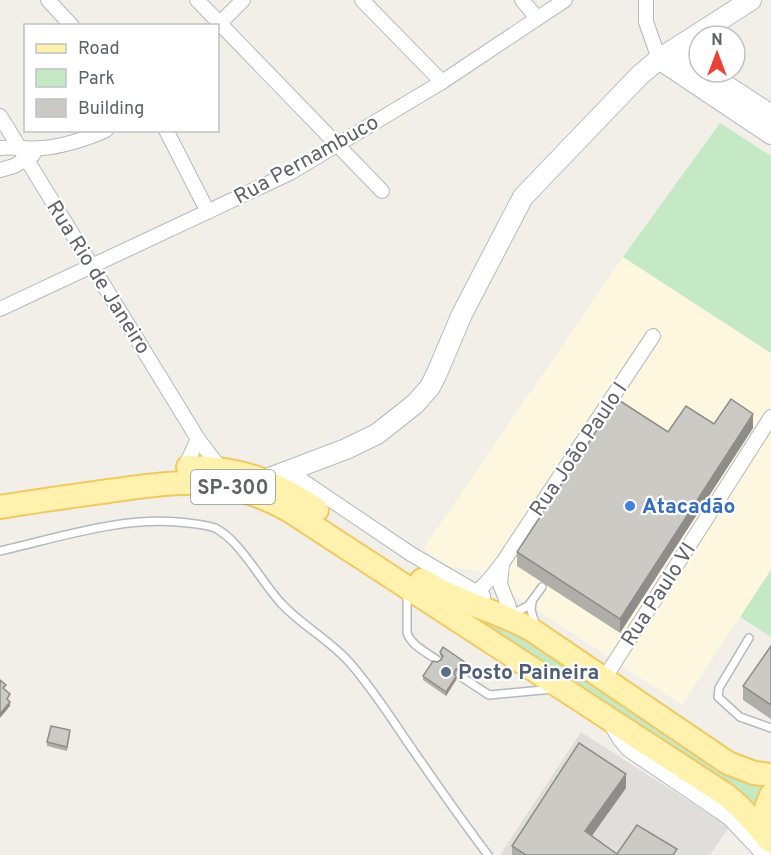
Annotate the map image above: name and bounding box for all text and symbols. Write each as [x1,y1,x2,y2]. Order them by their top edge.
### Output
legend [24,24,219,132]
north arrow [687,24,747,84]
text: N [711,31,723,51]
text: Road [78,38,120,61]
text: Park [78,68,115,91]
text: Building [78,98,144,121]
street label: Rua Pernambuco [230,109,384,211]
street label: Rua Rio de Janeiro [40,196,156,360]
street label: Rua João Paulo I [524,378,634,522]
road number: SP-300 [191,470,275,504]
place label: Atacadão [642,494,735,521]
marker: Atacadão [623,499,637,513]
street label: Rua Paulo VI [616,538,703,652]
place label: Posto Paineira [458,660,599,687]
marker: Posto Paineira [439,665,453,679]

